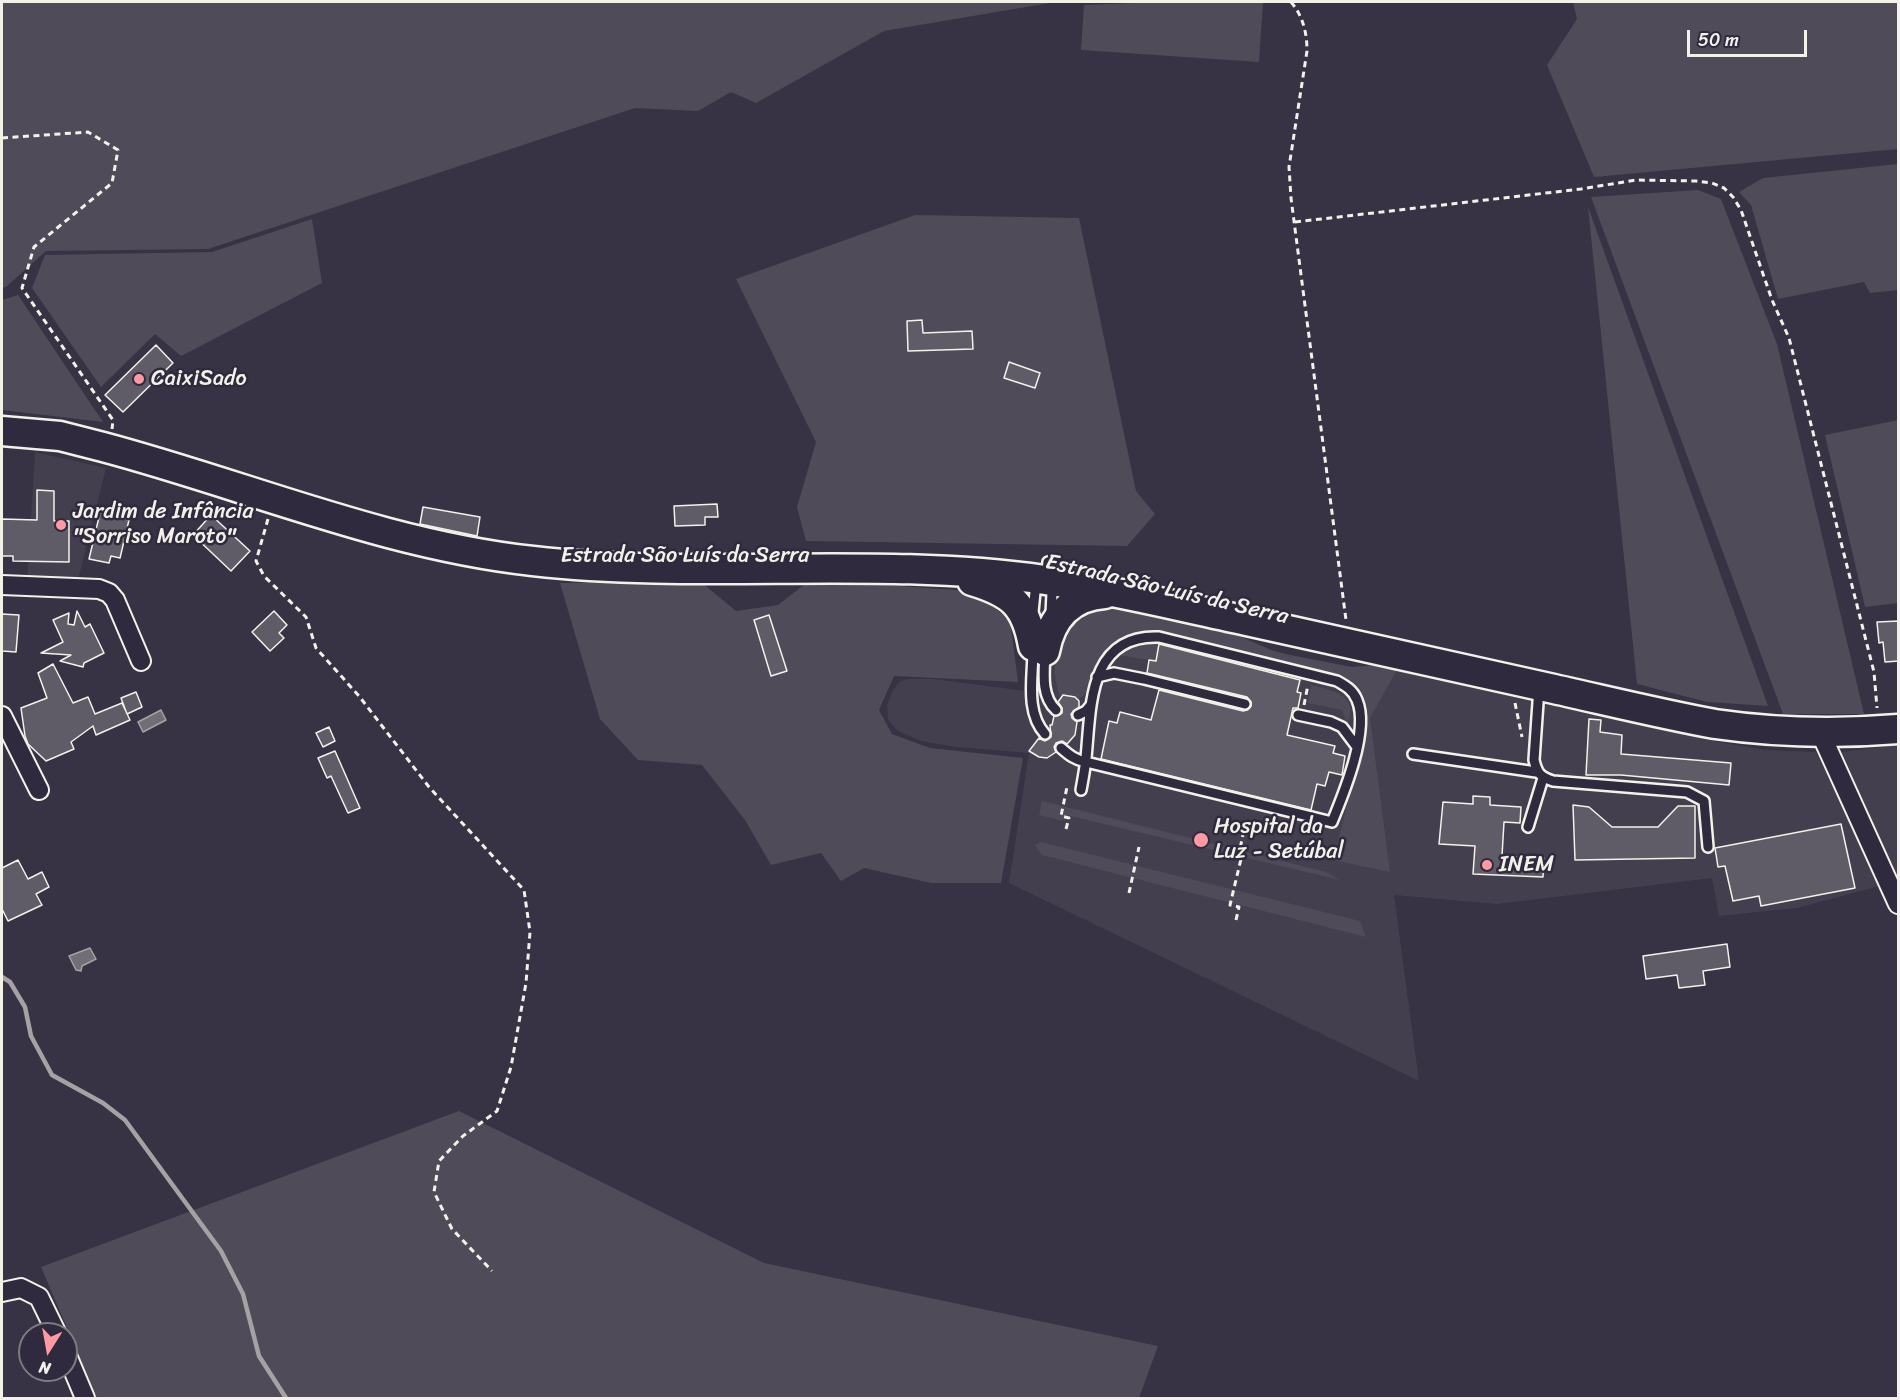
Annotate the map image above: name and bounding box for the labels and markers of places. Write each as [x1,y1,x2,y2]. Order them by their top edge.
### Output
place label: CaixiSado [151,366,247,392]
marker: CaixiSado [132,372,146,386]
place label: Jardim de Infância "Sorriso Maroto" [73,499,253,550]
marker: Jardim de Infância "Sorriso Maroto" [54,518,68,532]
place label: Hospital da Luz - Setúbal [1214,814,1344,866]
marker: Hospital da Luz - Setúbal [1192,831,1210,849]
place label: INEM [1499,852,1554,878]
marker: INEM [1480,858,1494,872]

